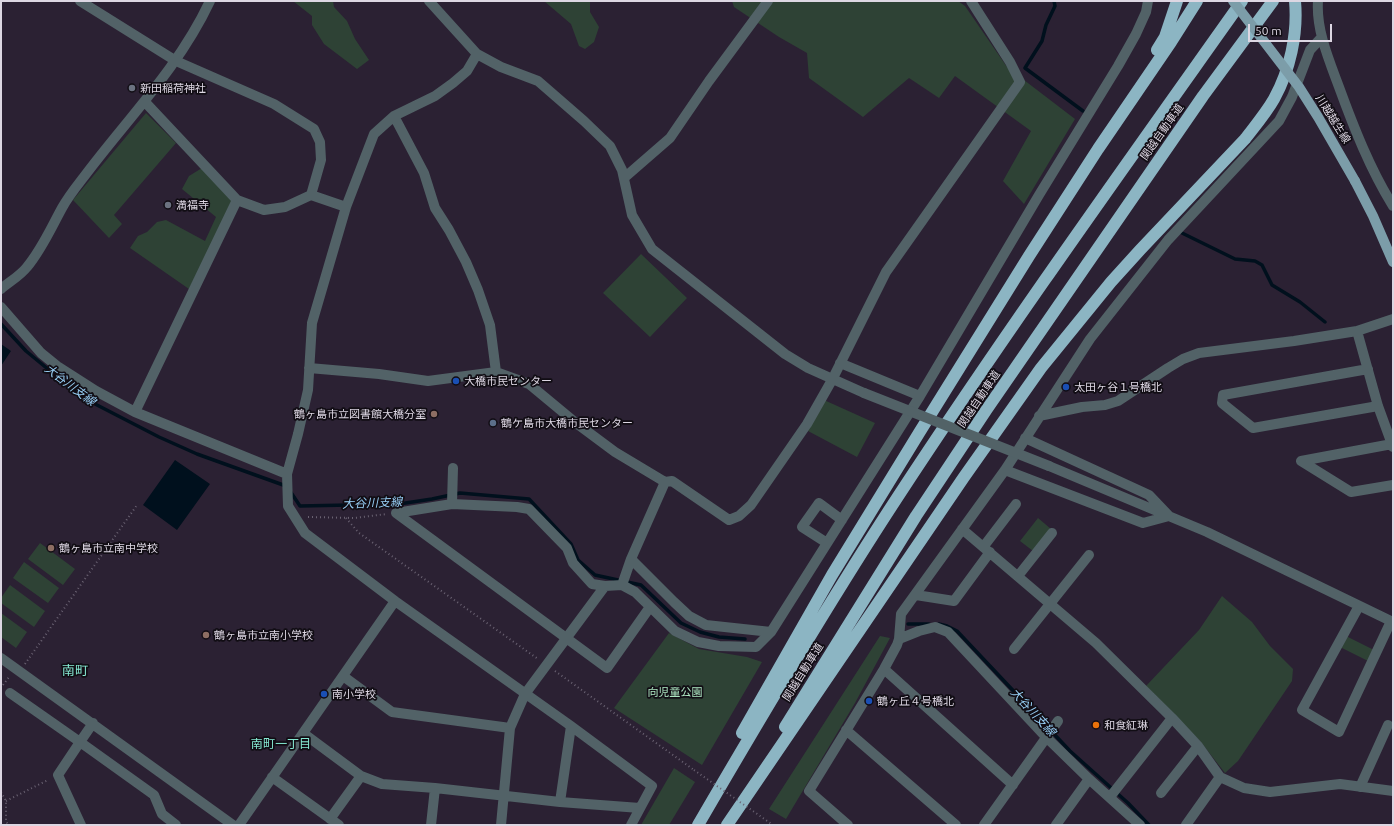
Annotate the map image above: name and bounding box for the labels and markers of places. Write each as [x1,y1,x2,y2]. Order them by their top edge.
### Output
place label: 新田稲荷神社 [140,81,206,95]
marker: 新田稲荷神社 [127,83,137,93]
place label: 満福寺 [176,198,209,212]
marker: 満福寺 [163,200,173,210]
place label: 大橋市民センター [464,374,552,388]
marker: 大橋市民センター [451,376,461,386]
place label: 太田ヶ谷１号橋北 [1074,380,1162,394]
marker: 太田ヶ谷１号橋北 [1061,382,1071,392]
place label: 鶴ヶ島市立図書館大橋分室 [294,407,426,421]
marker: 鶴ヶ島市立図書館大橋分室 [429,409,439,419]
place label: 鶴ケ島市大橋市民センター [501,416,633,430]
marker: 鶴ケ島市大橋市民センター [488,418,498,428]
place label: 鶴ヶ島市立南中学校 [59,541,158,555]
marker: 鶴ヶ島市立南中学校 [46,543,56,553]
place label: 鶴ヶ島市立南小学校 [214,628,313,642]
marker: 鶴ヶ島市立南小学校 [201,630,211,640]
place label: 南小学校 [332,687,376,701]
marker: 南小学校 [319,689,329,699]
place label: 鶴ヶ丘４号橋北 [877,694,954,708]
marker: 鶴ヶ丘４号橋北 [864,696,874,706]
place label: 和食紅琳 [1104,718,1148,732]
marker: 和食紅琳 [1091,720,1101,730]

